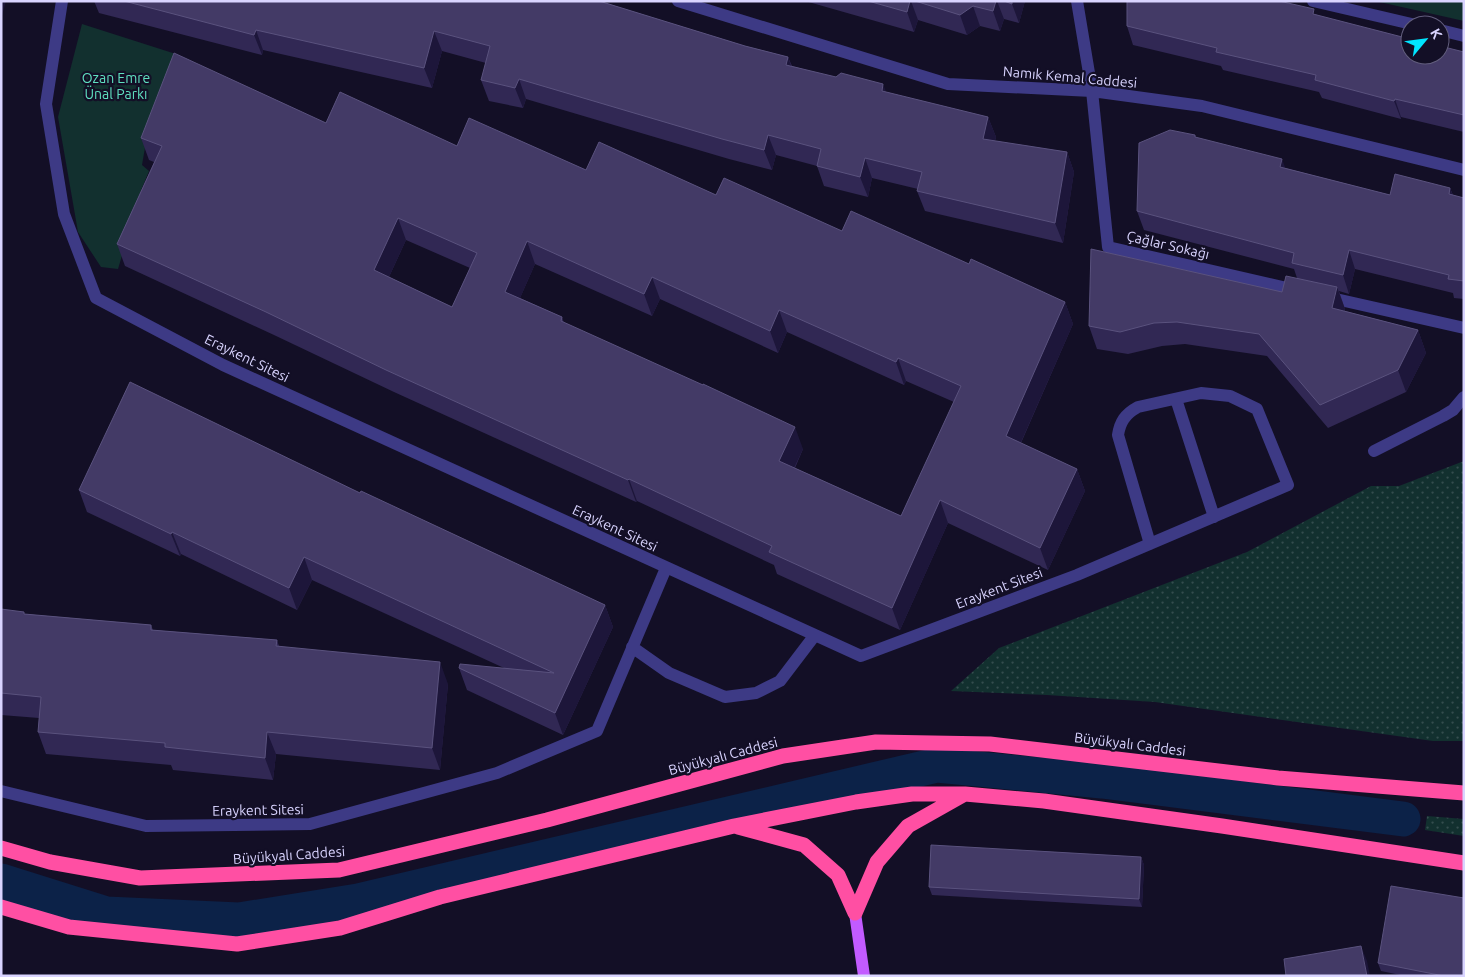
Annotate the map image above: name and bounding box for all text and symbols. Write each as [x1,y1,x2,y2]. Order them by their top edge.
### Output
north arrow [1400,15,1450,65]
text: K [1427,26,1446,42]
street label: Namık Kemal Caddesi [1002,63,1138,91]
park label: Ozan Emre Ünal Parkı [82,70,150,102]
street label: Çağlar Sokağı [1125,228,1211,262]
street label: Eraykent Sitesi [202,331,292,385]
street label: Eraykent Sitesi [570,501,660,555]
street label: Eraykent Sitesi [953,564,1045,612]
street label: Büyükyalı Caddesi [1073,729,1187,759]
street label: Büyükyalı Caddesi [667,734,779,778]
street label: Eraykent Sitesi [212,801,304,819]
street label: Büyükyalı Caddesi [232,843,346,867]

